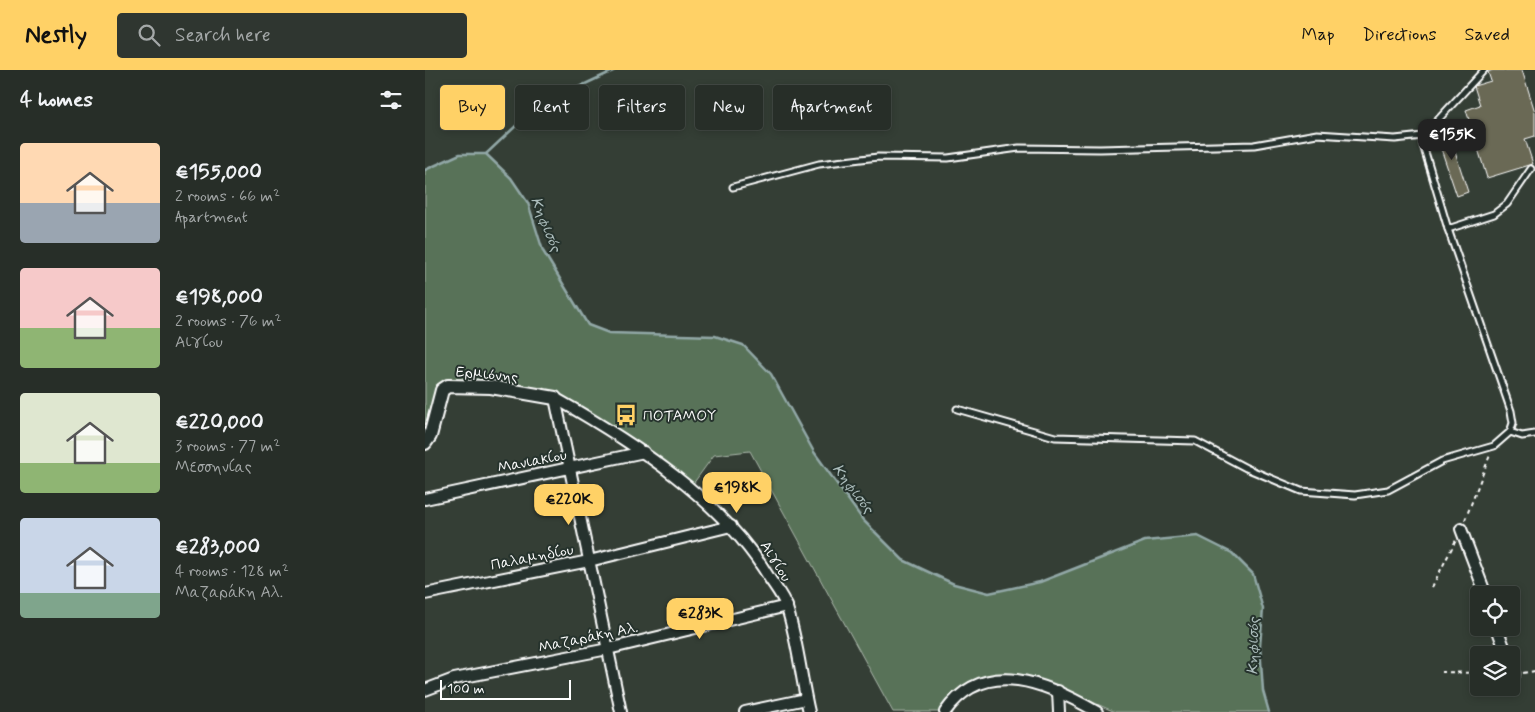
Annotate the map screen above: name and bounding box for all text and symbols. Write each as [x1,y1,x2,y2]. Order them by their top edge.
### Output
search box [117,13,467,58]
text: Nestly [25,20,87,51]
icon: search [135,21,163,49]
text: Search here [175,23,271,48]
text: Map [1302,23,1335,47]
text: Directions [1363,23,1437,47]
text: Saved [1465,23,1510,47]
chip: Buy [440,85,505,130]
chip: Rent [515,85,589,130]
chip: Filters [599,85,685,130]
chip: New [695,85,763,130]
chip: Apartment [773,85,891,130]
text: 4 homes [20,86,93,114]
icon: filters [377,86,405,114]
pin: €155K [1417,118,1487,161]
text: €155K [1429,124,1475,145]
text: €155,000 [175,158,262,186]
icon: home [60,163,120,223]
text: 2 rooms · 66 m² [175,186,280,207]
water label: Κηφισός [525,194,566,256]
text: Apartment [175,207,248,228]
text: €198,000 [175,283,263,311]
icon: home [60,288,120,348]
text: 2 rooms · 76 m² [175,311,282,332]
text: Αιγίου [175,332,223,353]
street label: Ερμιόνης [455,362,519,388]
bus stop icon: ΠΟΤΑΜΟΥ [613,402,639,428]
place label: ΠΟΤΑΜΟΥ [643,406,716,426]
text: €220,000 [175,408,264,436]
icon: home [60,413,120,473]
text: 3 rooms · 77 m² [175,436,280,457]
street label: Μανιακίου [496,445,569,478]
text: Μεσσηνίας [175,457,252,478]
water label: Κηφισός [827,460,879,519]
pin: €198K [702,472,772,514]
text: €198K [713,477,761,498]
pin: €220K [534,484,604,526]
text: €220K [545,489,593,510]
text: €283,000 [175,533,260,561]
street label: Αιγίου [755,537,796,586]
icon: home [60,538,120,598]
street label: Παλαμηδίου [489,540,575,576]
text: 4 rooms · 128 m² [175,561,289,582]
text: Μαζαράκη Αλ. [175,582,283,603]
map controls [1470,586,1520,696]
button: locate [1470,586,1520,636]
pin: €283K [665,598,735,640]
text: €283K [678,603,722,624]
water label: Κηφισός [1242,616,1265,675]
street label: Μαζαράκη Αλ. [537,618,640,658]
button: layers [1470,646,1520,696]
scale bar [440,677,571,700]
text: 100 m [447,680,485,698]

